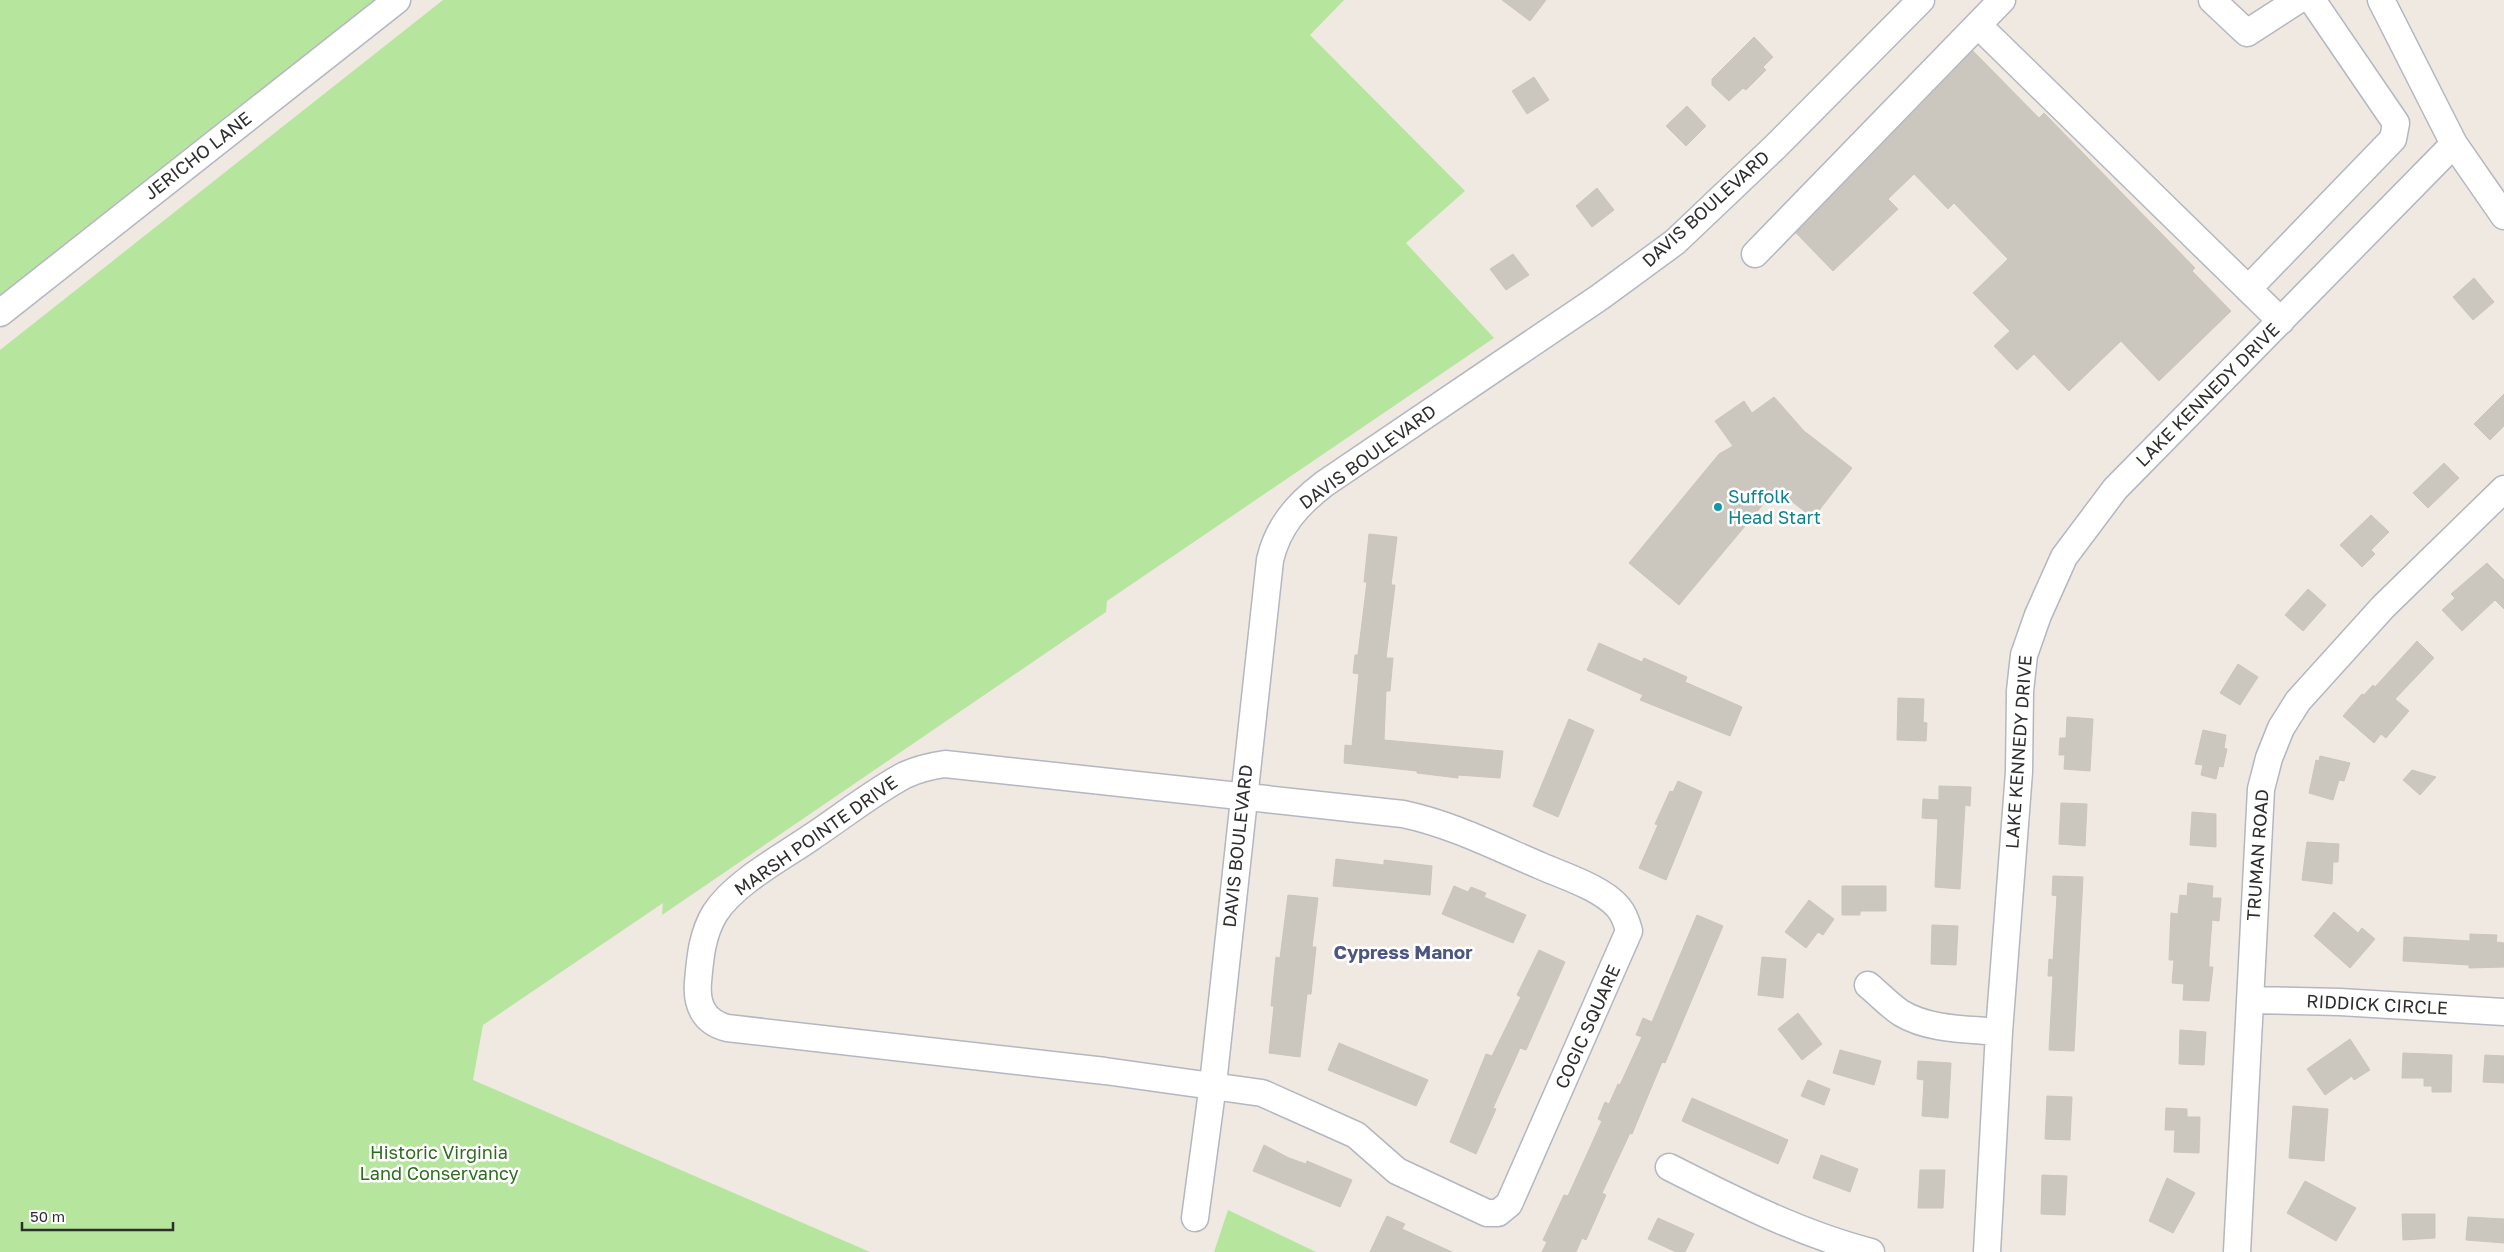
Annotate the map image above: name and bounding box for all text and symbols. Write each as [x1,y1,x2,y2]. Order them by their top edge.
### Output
street label: JERICHO LANE [139,106,255,204]
street label: DAVIS BOULEVARD [1637,145,1773,271]
street label: LAKE KENNEDY DRIVE [2131,318,2284,471]
street label: DAVIS BOULEVARD [1295,399,1440,513]
place label: Suffolk Head Start [1728,485,1821,528]
marker: Suffolk Head Start [1712,501,1724,513]
street label: LAKE KENNEDY DRIVE [2000,654,2036,850]
street label: DAVIS BOULEVARD [1218,763,1256,928]
street label: MARSH POINTE DRIVE [730,771,901,900]
street label: TRUMAN ROAD [2241,788,2273,922]
district label: Cypress Manor [1333,940,1473,963]
street label: COGIC SQUARE [1550,961,1624,1092]
street label: RIDDICK CIRCLE [2306,989,2448,1019]
park label: Historic Virginia Land Conservancy [359,1141,519,1184]
scale bar [22,1200,174,1232]
text: 50 m [30,1207,65,1225]

